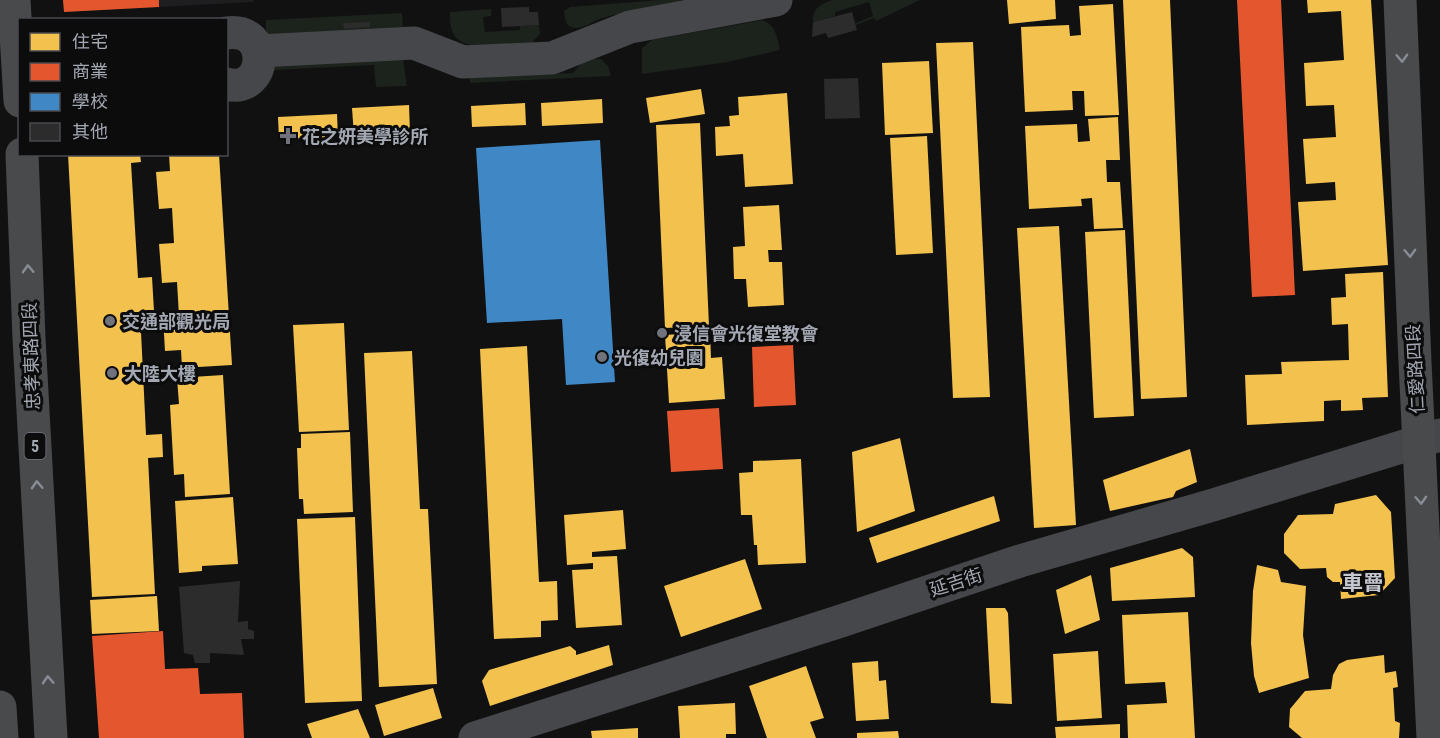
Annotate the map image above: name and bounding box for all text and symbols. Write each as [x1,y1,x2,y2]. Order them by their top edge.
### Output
legend [18,18,228,156]
text: 住宅 [72,31,108,52]
one-way arrow [1396,54,1409,63]
text: 商業 [72,61,108,82]
text: 學校 [72,91,108,112]
text: 其他 [72,121,108,142]
place label: 花之妍美學診所 [302,126,428,147]
marker: 花之妍美學診所 [279,127,297,145]
one-way arrow [1404,249,1417,258]
one-way arrow [21,265,34,274]
street label: 忠孝東路四段 [19,302,43,410]
place label: 交通部觀光局 [122,311,230,332]
marker: 交通部觀光局 [103,314,117,328]
place label: 浸信會光復堂教會 [674,323,819,344]
street label: 仁愛路四段 [1402,324,1428,414]
marker: 浸信會光復堂教會 [655,326,669,340]
place label: 光復幼兒園 [614,347,704,368]
marker: 光復幼兒園 [595,350,609,364]
place label: 大陸大樓 [124,363,196,384]
marker: 大陸大樓 [105,366,119,380]
road number: 5 [24,433,46,459]
one-way arrow [31,480,44,489]
one-way arrow [1415,495,1428,504]
street label: 延吉街 [927,564,985,600]
district label: 車罾 [1342,571,1384,595]
one-way arrow [41,675,54,684]

